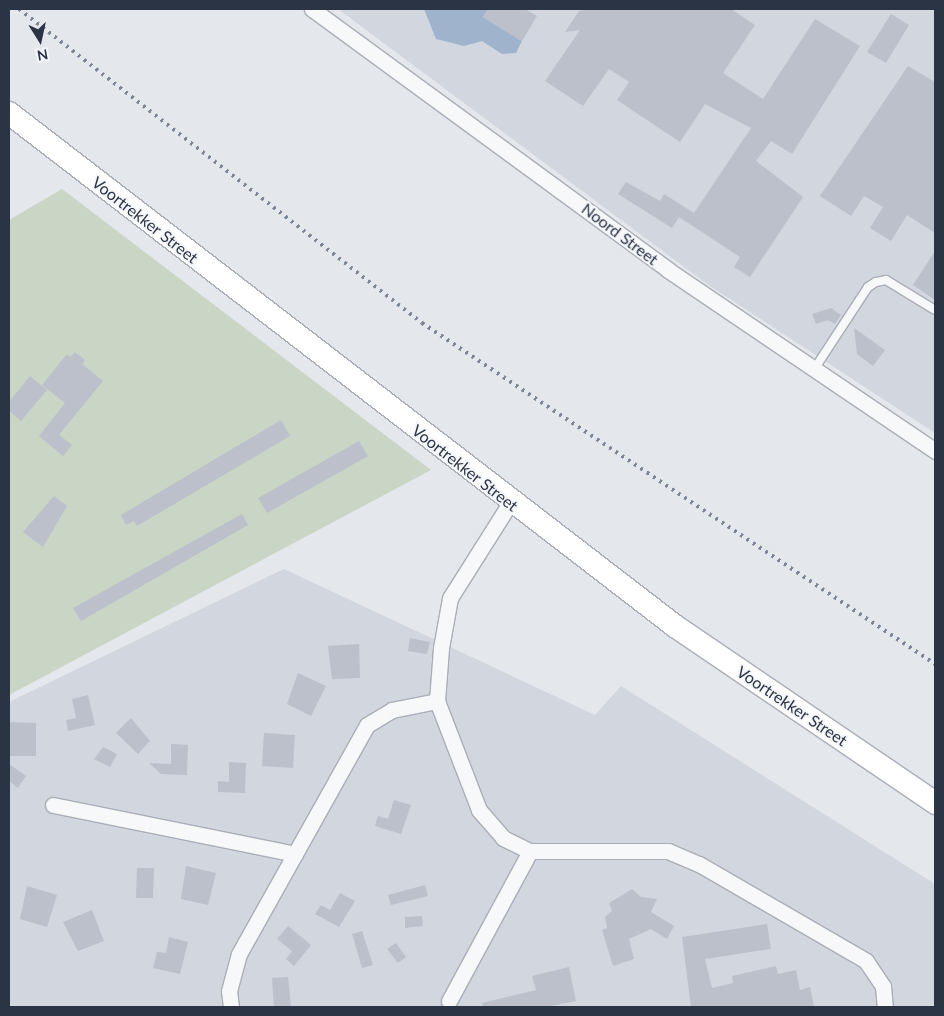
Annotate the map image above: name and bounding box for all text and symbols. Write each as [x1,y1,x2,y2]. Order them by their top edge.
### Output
north arrow [15,15,65,65]
text: N [36,46,49,65]
street label: Voortrekker Street [88,173,202,267]
street label: Noord Street [578,199,662,269]
street label: Voortrekker Street [408,421,522,515]
street label: Voortrekker Street [733,662,851,750]

